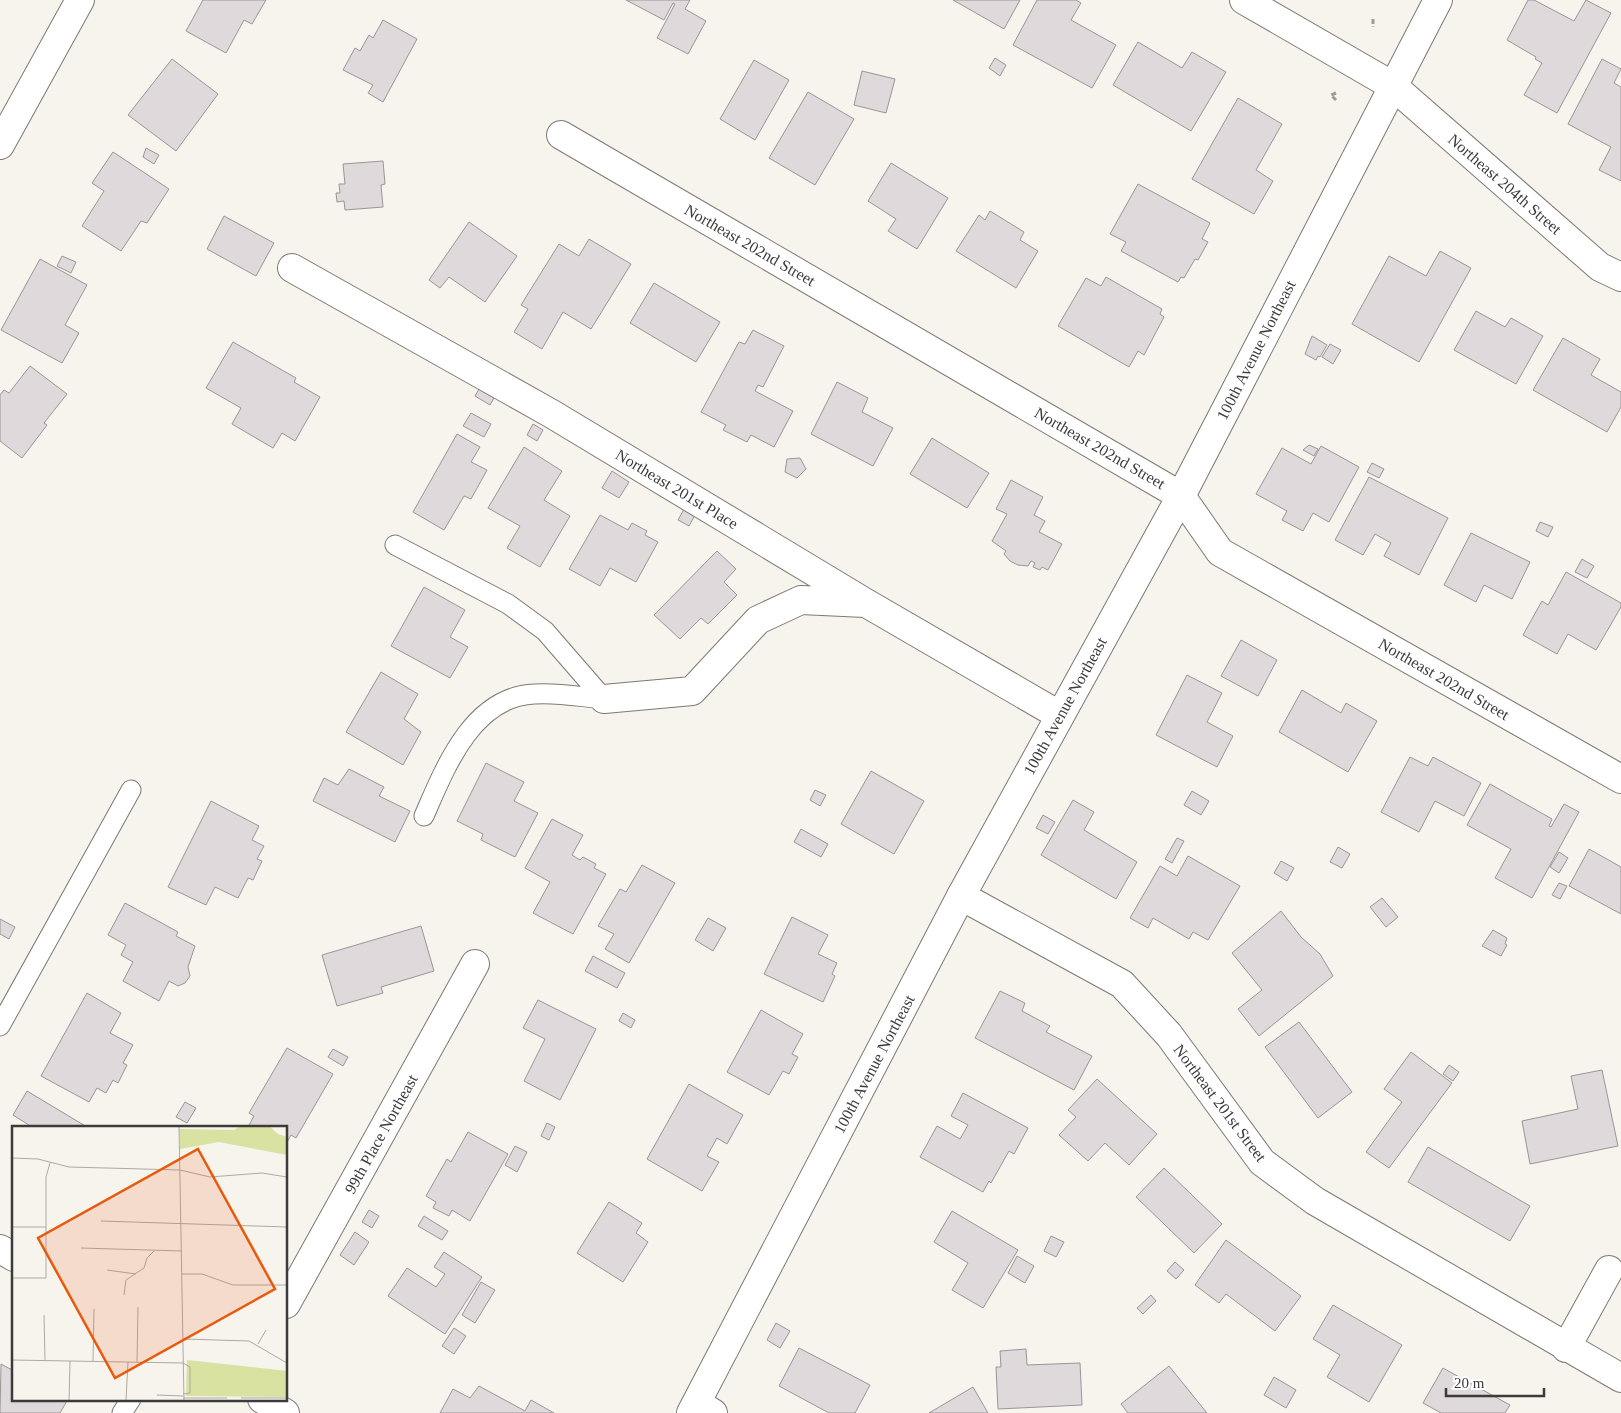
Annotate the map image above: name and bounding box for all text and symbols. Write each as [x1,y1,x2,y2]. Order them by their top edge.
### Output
street label: Northeast 204th Street [1445,130,1565,238]
street label: Northeast 202nd Street [682,201,819,290]
street label: 100th Avenue Northeast [1213,277,1299,423]
street label: Northeast 202nd Street [1032,404,1169,493]
street label: Northeast 201st Place [613,446,741,532]
street label: 100th Avenue Northeast [1020,634,1110,778]
street label: Northeast 202nd Street [1376,635,1513,724]
street label: 100th Avenue Northeast [830,991,918,1136]
street label: Northeast 201st Street [1170,1041,1270,1165]
street label: 99th Place Northeast [341,1071,421,1196]
inset map [12,1126,288,1400]
scale bar [1446,1366,1544,1398]
text: 20 m [1454,1375,1485,1391]

